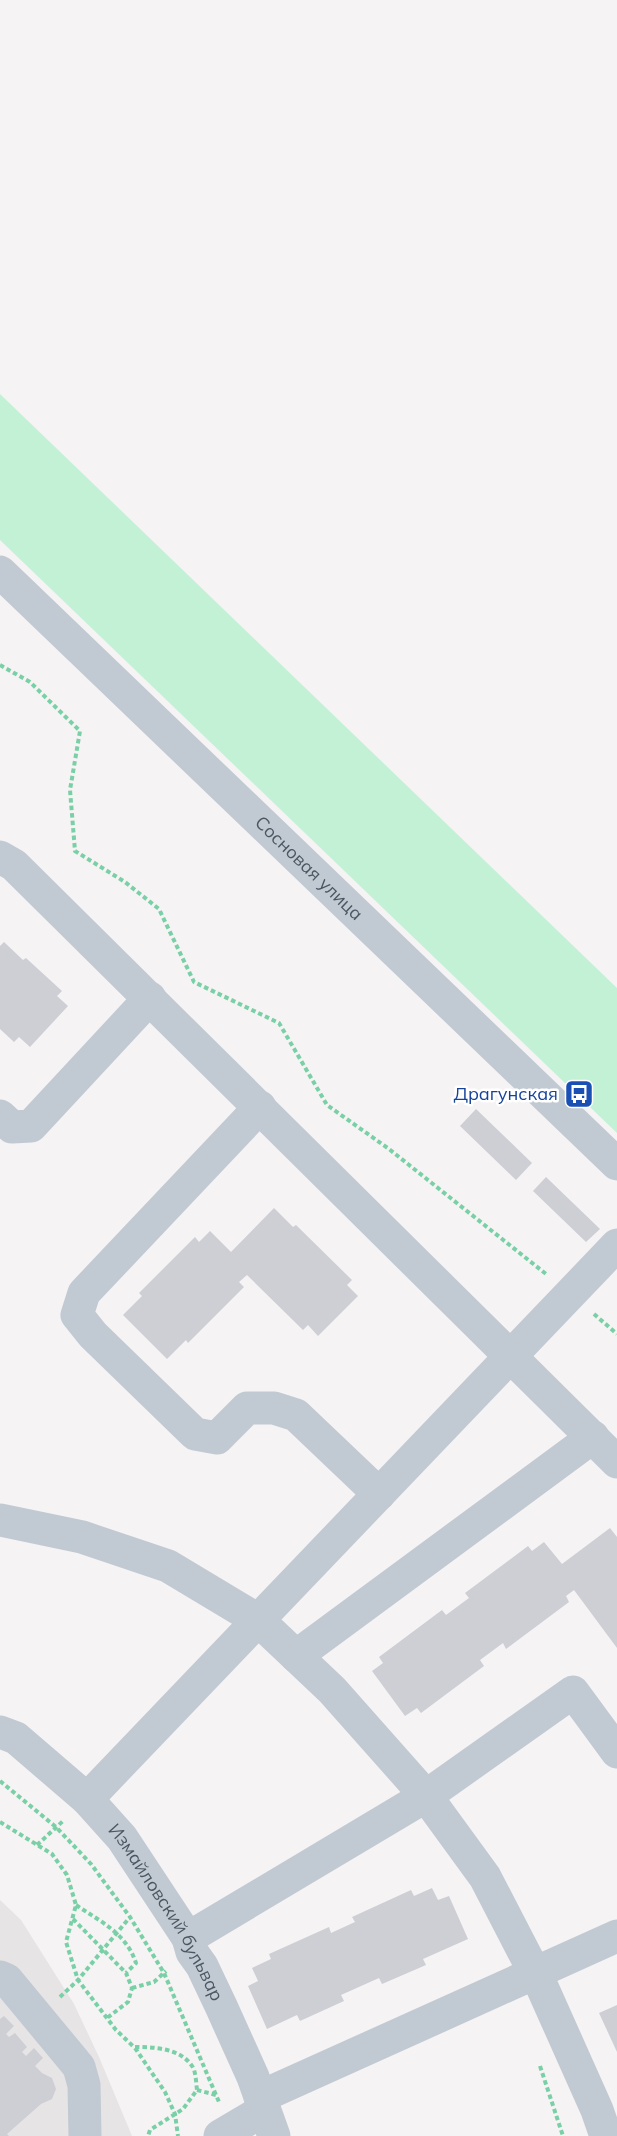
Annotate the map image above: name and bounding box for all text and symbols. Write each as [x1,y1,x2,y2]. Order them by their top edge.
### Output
street label: Сосновая улица [250,811,368,925]
bus stop icon: Драгунская [563,1078,595,1110]
place label: Драгунская [453,1082,558,1105]
street label: Измайловский бульвар [104,1819,229,2005]

